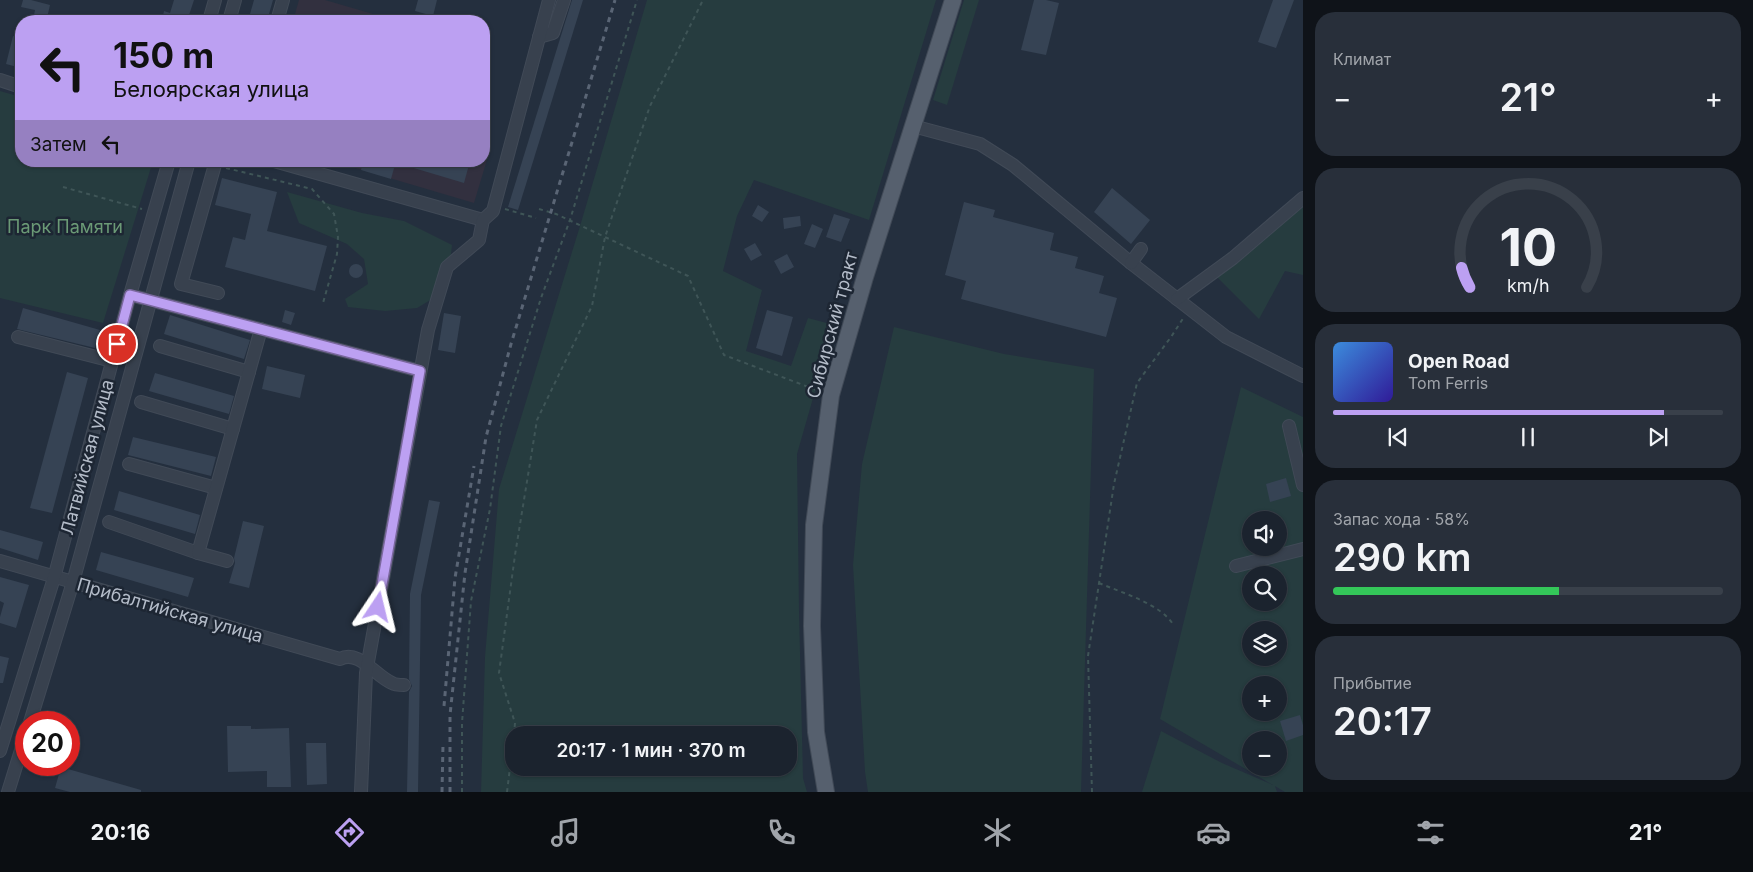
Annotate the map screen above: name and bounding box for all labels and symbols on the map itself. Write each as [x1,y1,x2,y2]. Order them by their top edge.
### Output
park label: Парк Памяти [7,216,123,237]
street label: Сибирский тракт [802,249,862,400]
pin [96,323,138,365]
street label: Латвийская улица [56,377,118,537]
street label: Прибалтийская улица [75,573,265,647]
position arrow [351,580,403,632]
speed limit sign: 20 [15,711,80,776]

